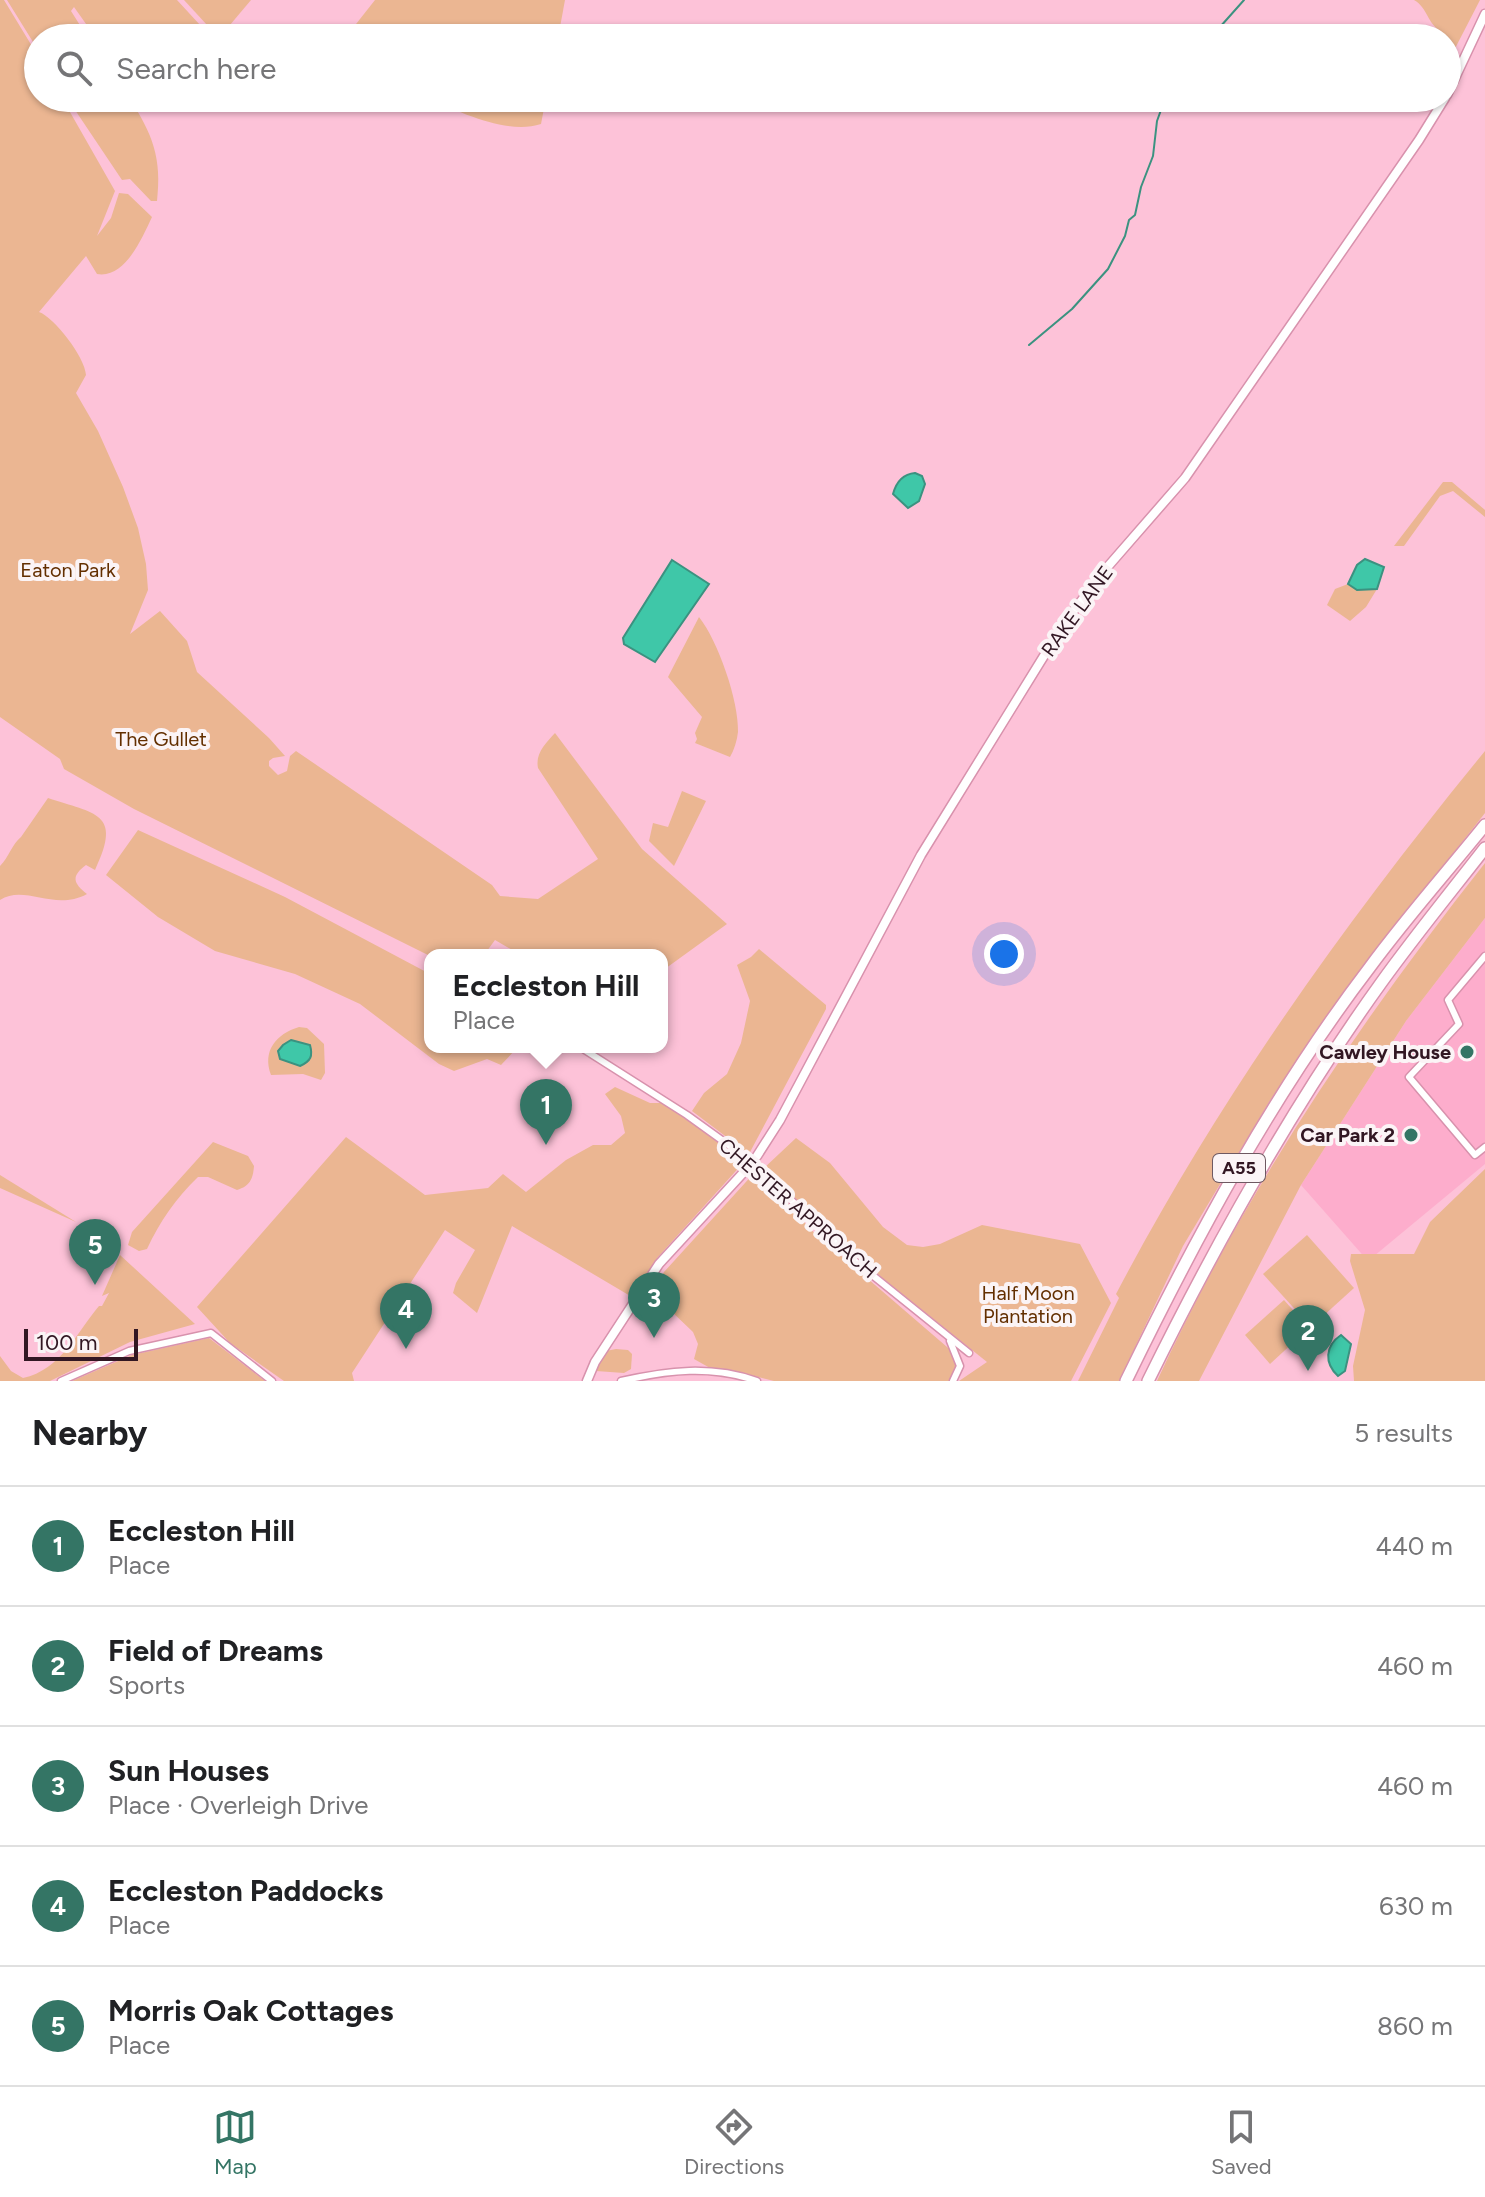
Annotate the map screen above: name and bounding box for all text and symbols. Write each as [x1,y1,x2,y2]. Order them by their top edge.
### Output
search box [24,24,1461,112]
icon: search [52,46,96,90]
text: Search here [116,50,276,87]
park label: Eaton Park [20,558,116,582]
street label: RAKE LANE [1036,561,1118,661]
park label: The Gullet [115,727,207,751]
your location [984,934,1024,974]
popup [424,949,668,1053]
text: Eccleston Hill [453,967,639,1004]
text: Place [453,1004,515,1036]
place label: Cawley House [1319,1040,1451,1064]
marker: Cawley House [1458,1043,1476,1061]
pin: 1 [520,1079,572,1145]
place label: Car Park 2 [1300,1123,1395,1147]
marker: Car Park 2 [1402,1126,1420,1144]
street label: CHESTER APPROACH [714,1133,882,1283]
road number: A55 [1213,1154,1265,1182]
pin: 5 [69,1219,121,1285]
pin: 3 [628,1272,680,1338]
park label: Half Moon Plantation [981,1281,1075,1328]
pin: 4 [380,1283,432,1349]
pin: 2 [1282,1305,1334,1371]
scale bar [24,1325,138,1361]
text: 100 m [36,1329,97,1356]
text: Nearby [32,1413,147,1454]
text: 5 results [1354,1417,1453,1449]
text: Eccleston Hill [108,1512,295,1549]
text: 1 [53,1530,63,1562]
text: 440 m [1375,1530,1453,1562]
text: Place [108,1549,170,1581]
text: Field of Dreams [108,1632,323,1669]
text: 2 [50,1650,66,1682]
text: 460 m [1377,1650,1453,1682]
text: Sports [108,1669,185,1701]
text: Sun Houses [108,1752,269,1789]
text: 3 [51,1770,65,1802]
text: 460 m [1377,1770,1453,1802]
text: Place · Overleigh Drive [108,1789,368,1821]
text: Eccleston Paddocks [108,1872,383,1909]
text: 4 [50,1890,66,1922]
text: 630 m [1379,1890,1453,1922]
text: Place [108,1909,170,1941]
text: Morris Oak Cottages [108,1992,393,2029]
text: 5 [50,2010,66,2042]
text: 860 m [1377,2010,1453,2042]
text: Place [108,2029,170,2061]
tab: Map [213,2105,257,2180]
tab: Directions [684,2105,784,2180]
tab: Saved [1211,2105,1272,2180]

